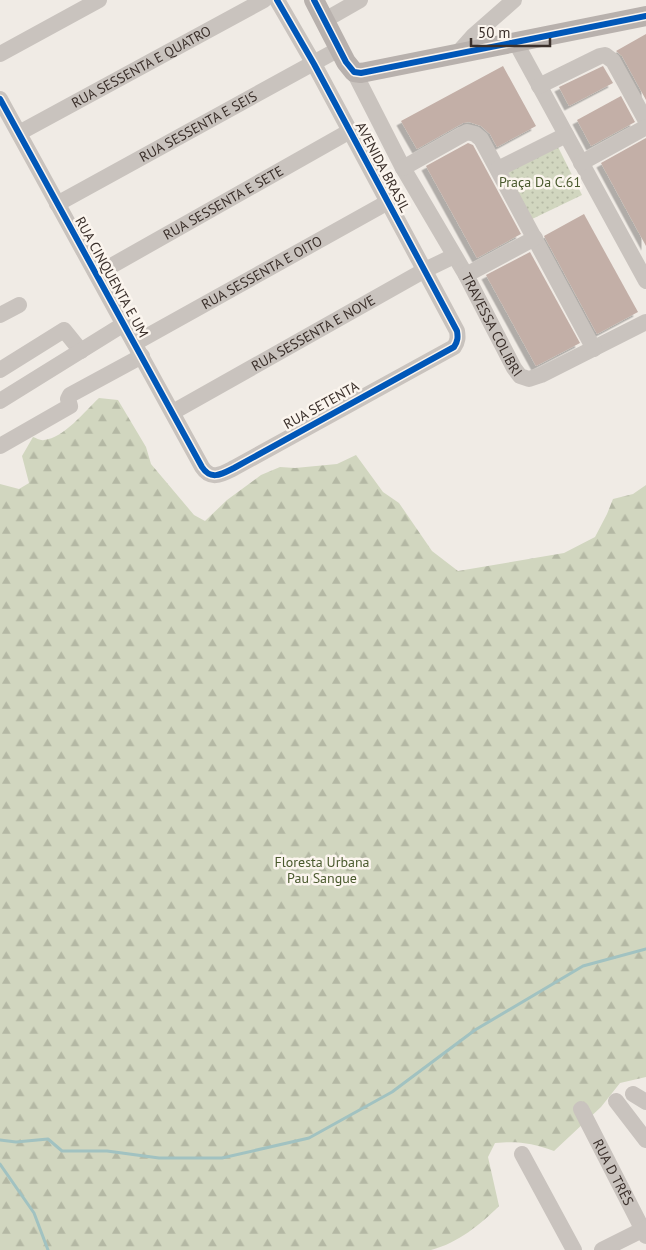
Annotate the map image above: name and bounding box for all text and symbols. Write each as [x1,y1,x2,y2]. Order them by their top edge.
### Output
scale bar [471,15,550,47]
street label: RUA SESSENTA E QUATRO [68,22,214,112]
text: 50 m [478,23,511,42]
street label: RUA SESSENTA E SEIS [136,87,260,166]
street label: AVENIDA BRASIL [352,119,414,215]
street label: RUA SESSENTA E SETE [160,162,287,244]
park label: Praça Da C.61 [499,173,581,191]
street label: RUA CINQUENTA E UM [71,213,153,341]
street label: RUA SESSENTA E OITO [198,232,325,313]
street label: TRAVESSA COLIBRI [458,270,526,380]
street label: RUA SESSENTA E NOVE [248,291,378,375]
street label: RUA SETENTA [280,377,363,433]
park label: Floresta Urbana Pau Sangue [274,853,370,887]
street label: RUA D TRÊS [589,1136,638,1209]

